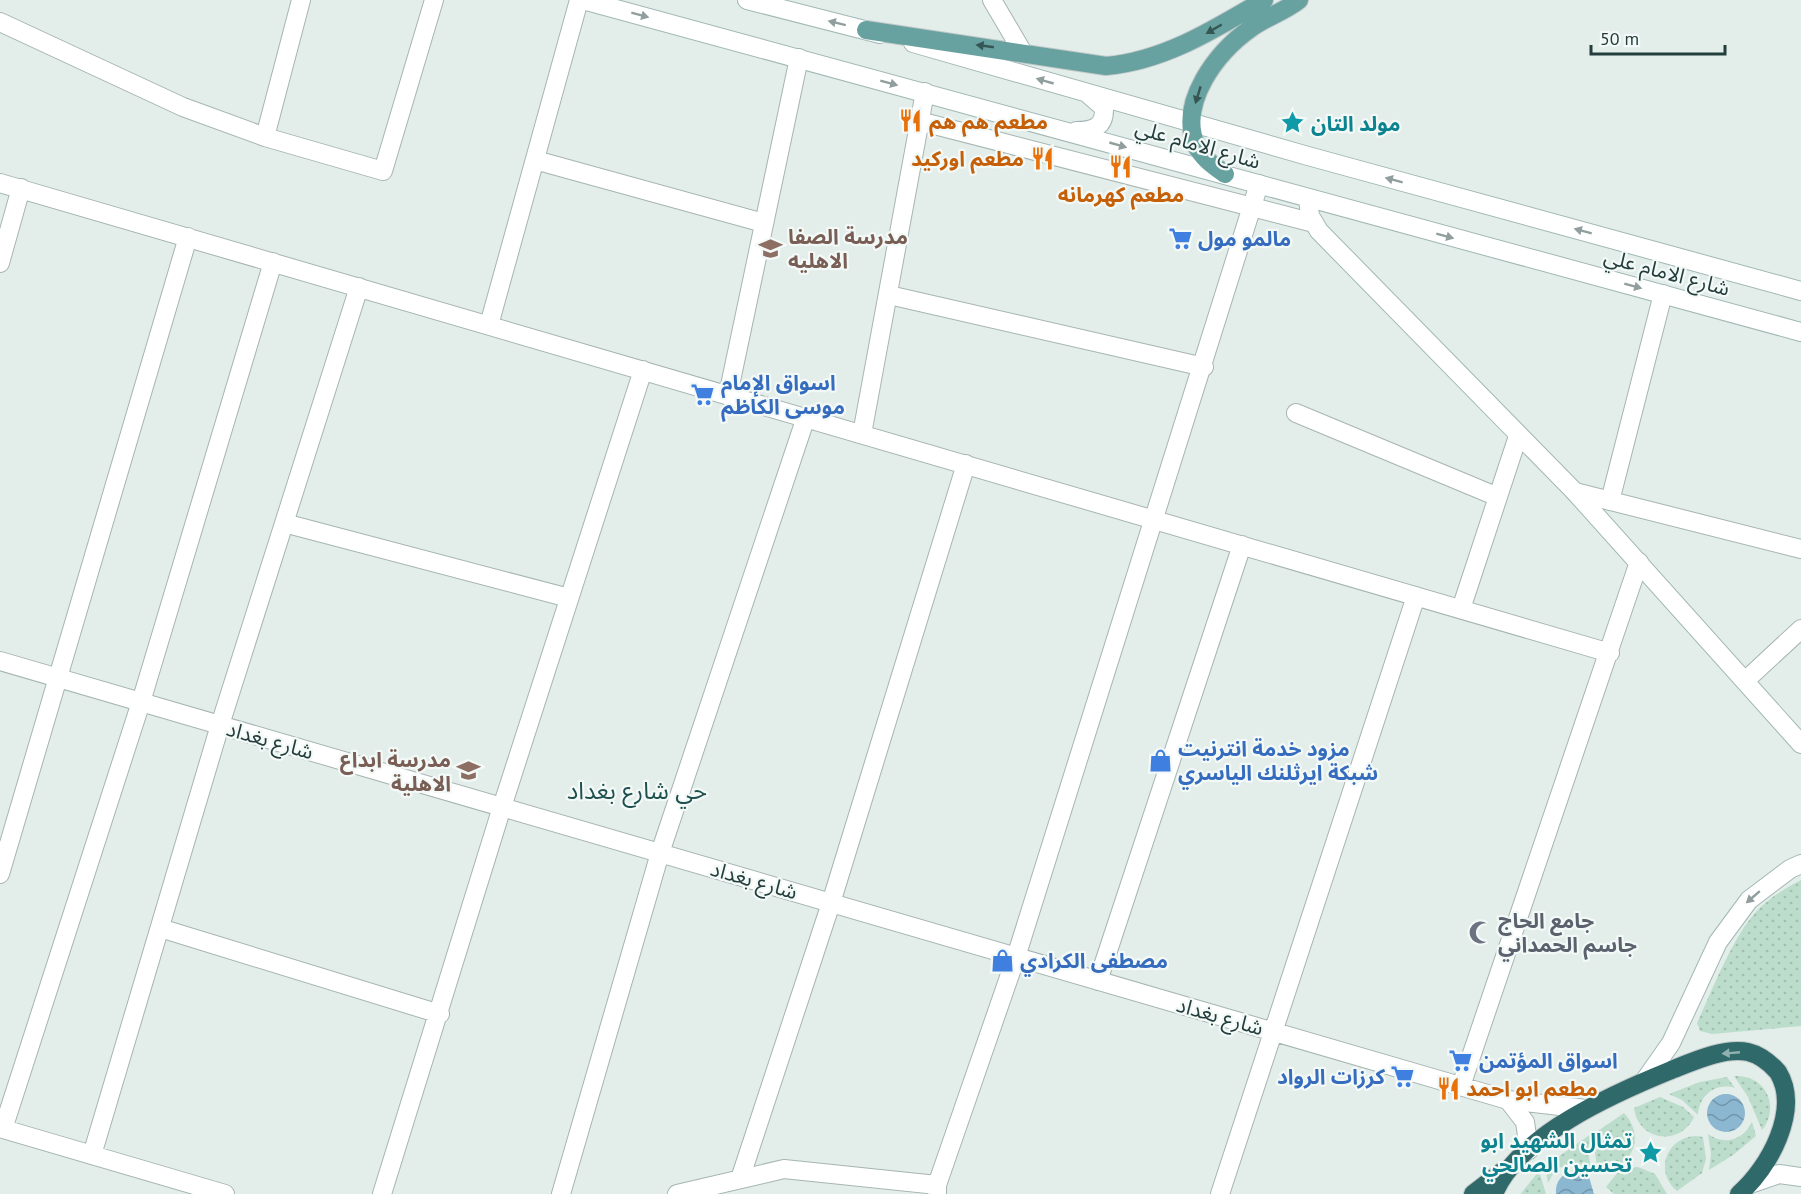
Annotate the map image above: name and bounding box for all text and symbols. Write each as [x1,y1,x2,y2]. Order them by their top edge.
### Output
one-way arrow [631,11,649,21]
one-way arrow [828,17,846,27]
scale bar [1591,18,1724,56]
one-way arrow [1206,24,1222,35]
text: 50 m [1600,27,1639,50]
one-way arrow [976,42,995,51]
one-way arrow [1036,76,1054,85]
one-way arrow [880,78,898,88]
one-way arrow [1193,86,1202,104]
restaurant icon: مطعم هم هم [898,108,924,134]
place label: مطعم هم هم [929,108,1048,137]
place icon: مولد التان [1280,110,1306,136]
place label: مولد التان [1311,110,1401,137]
street label: شارع الامام علي [1131,113,1264,178]
one-way arrow [1108,140,1127,150]
place label: مطعم اوركيد [911,145,1024,174]
restaurant icon: مطعم اوركيد [1029,145,1055,171]
restaurant icon: مطعم كهرمانه [1108,153,1134,179]
one-way arrow [1385,175,1403,184]
place label: مطعم كهرمانه [1058,181,1184,210]
place label: مدرسة الصفا الاهليه [788,223,908,274]
supermarket icon: مالمو مول [1167,225,1193,251]
place label: مالمو مول [1198,225,1291,252]
one-way arrow [1573,226,1592,236]
one-way arrow [1436,231,1454,241]
school or university icon: مدرسة الصفا الاهليه [757,235,783,261]
street label: شارع الامام علي [1600,242,1733,305]
one-way arrow [1624,282,1643,292]
place label: اسواق الإمام موسى الكاظم [721,369,845,422]
supermarket icon: اسواق الإمام موسى الكاظم [690,381,716,407]
street label: شارع بغداد [223,715,317,767]
place label: مزود خدمة انترنيت شبكة ايرثلنك الياسري [1178,735,1378,789]
place label: مدرسة ابداع الاهلية [340,746,451,797]
shop icon: مزود خدمة انترنيت شبكة ايرثلنك الياسري [1147,747,1173,773]
school or university icon: مدرسة ابداع الاهلية [456,758,482,784]
district label: حي شارع بغداد [567,775,707,809]
street label: شارع بغداد [707,855,801,907]
one-way arrow [1745,891,1761,904]
place label: جامع الحاج جاسم الحمداني [1498,907,1637,961]
mosque icon: جامع الحاج جاسم الحمداني [1467,919,1493,945]
shop icon: مصطفى الكرادي [989,947,1015,973]
place label: مصطفى الكرادي [1020,947,1168,977]
street label: شارع بغداد [1173,991,1267,1043]
supermarket icon: اسواق المؤتمن [1448,1047,1474,1073]
place label: اسواق المؤتمن [1479,1047,1618,1074]
one-way arrow [1722,1048,1741,1058]
place label: كرزات الرواد [1277,1063,1385,1090]
supermarket icon: كرزات الرواد [1390,1063,1416,1089]
restaurant icon: مطعم ابو احمد [1435,1075,1461,1101]
place label: مطعم ابو احمد [1466,1075,1598,1104]
place label: تمثال الشهيد ابو تحسين الصالحي [1481,1127,1632,1181]
place icon: تمثال الشهيد ابو تحسين الصالحي [1637,1139,1663,1165]

